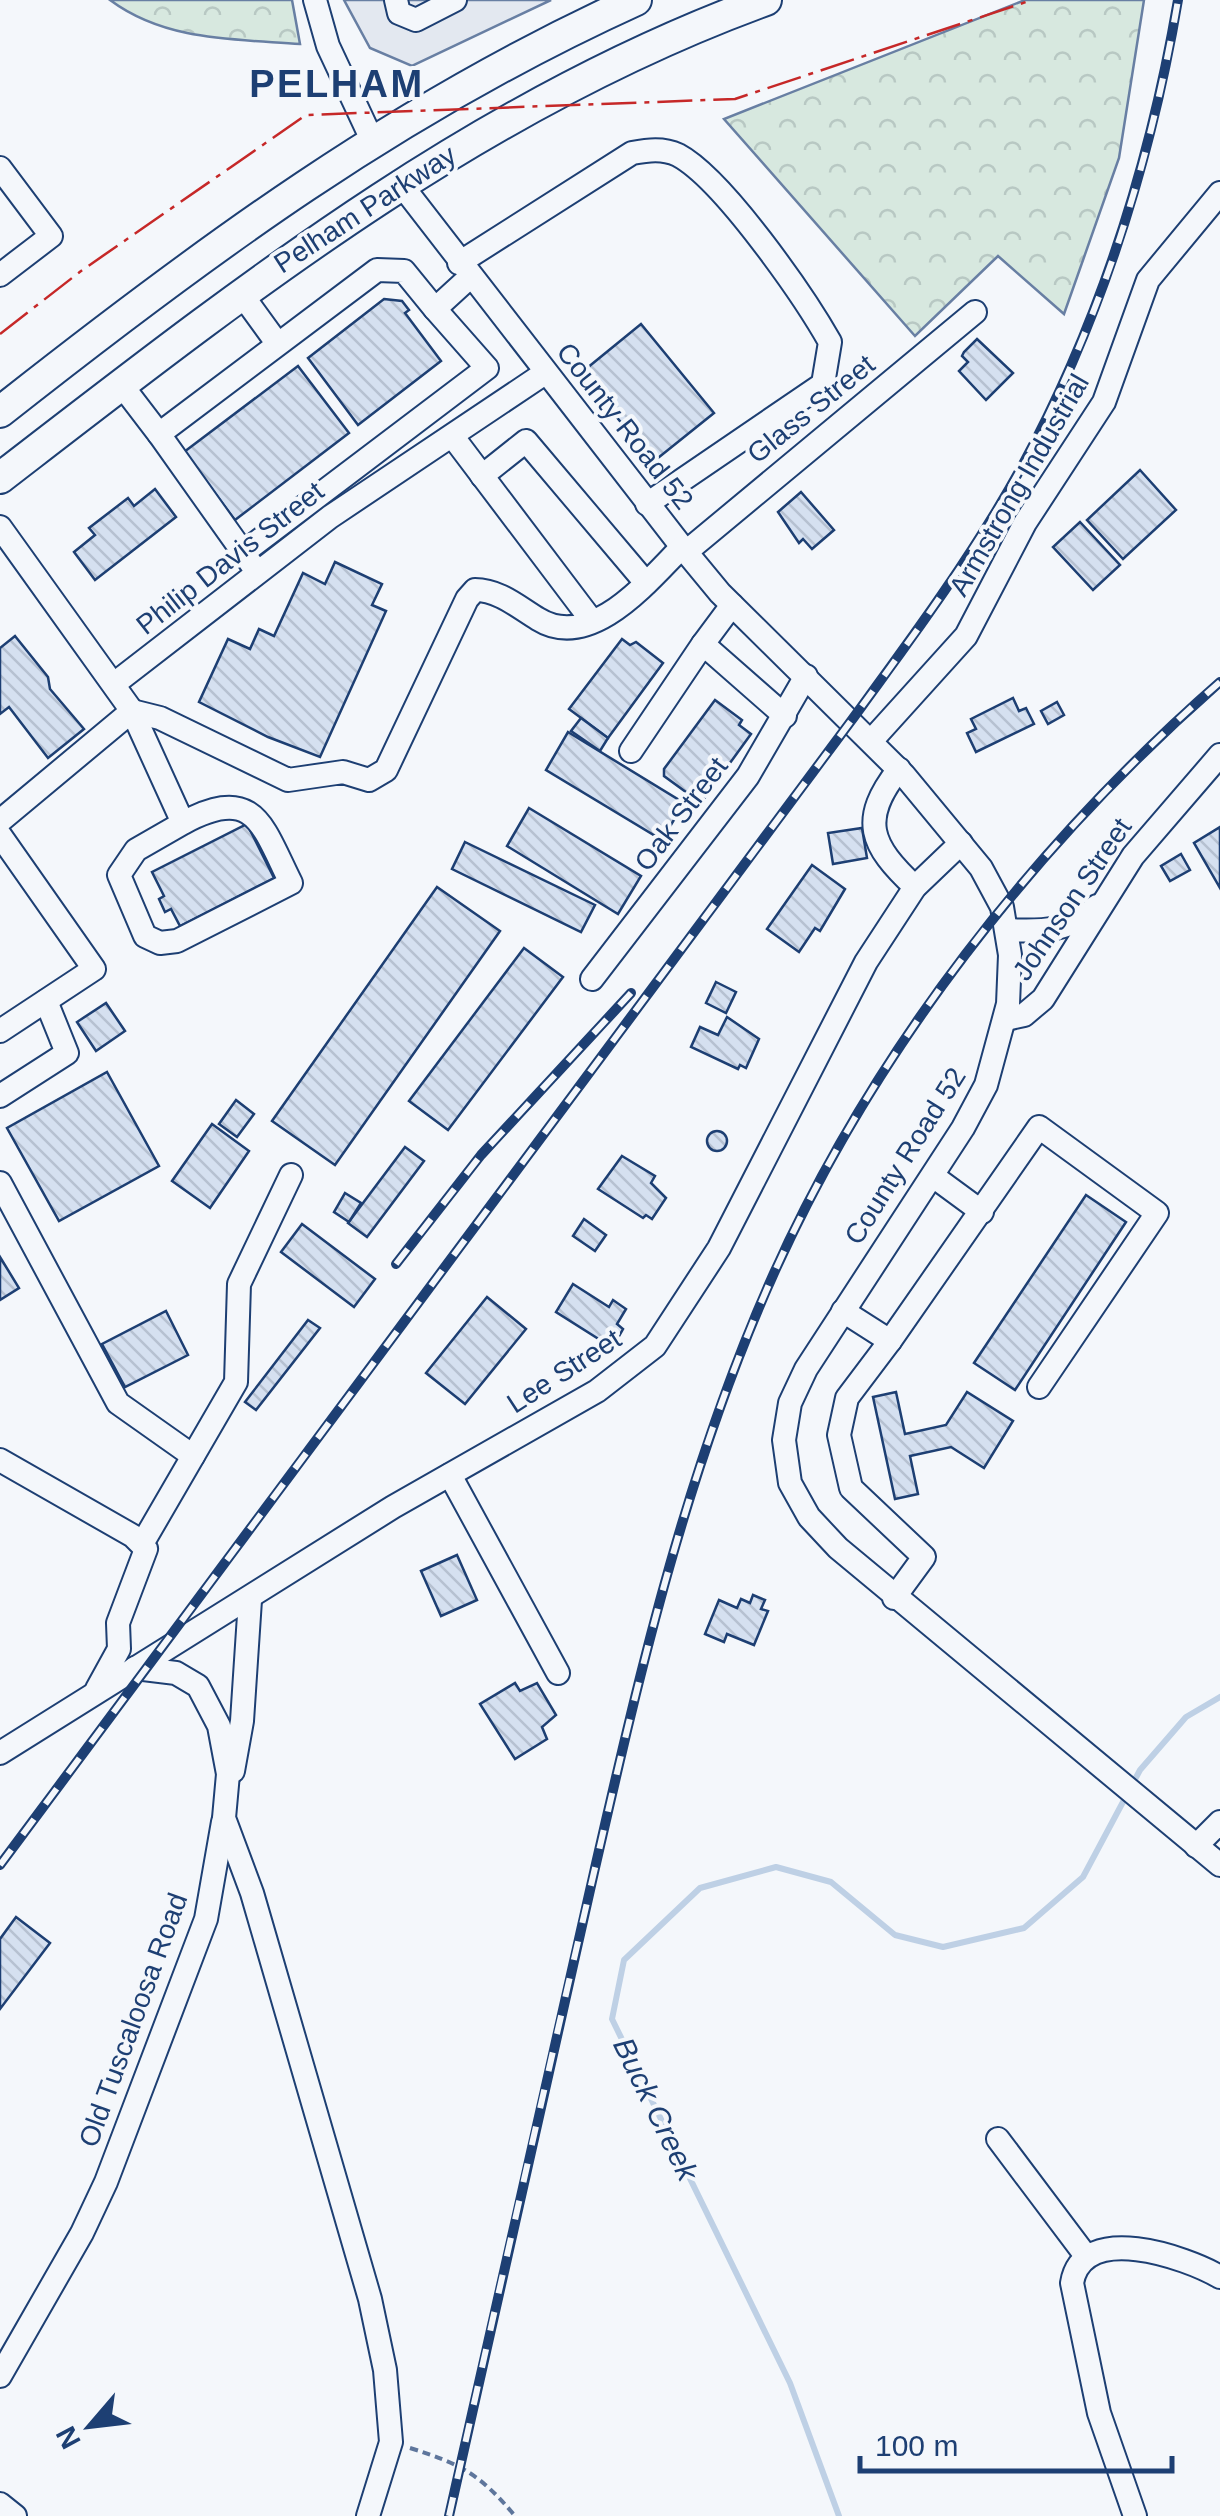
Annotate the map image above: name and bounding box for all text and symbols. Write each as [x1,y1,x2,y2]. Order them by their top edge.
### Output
district label: PELHAM [249,63,425,105]
street label: Pelham Parkway [268,139,462,279]
street label: County Road 52 [550,337,700,515]
street label: Glass Street [741,348,881,470]
street label: Armstrong Industrial [943,369,1095,601]
street label: Philip Davis Street [130,475,330,641]
street label: Oak Street [628,751,734,877]
street label: Johnson Street [1006,812,1138,986]
street label: County Road 52 [838,1062,972,1250]
street label: Lee Street [501,1323,627,1419]
street label: Old Tuscaloosa Road [73,1889,193,2151]
water label: Buck Creek [607,2032,706,2188]
north arrow [40,2376,140,2476]
scale bar [860,2411,1172,2473]
text: N [50,2421,87,2454]
text: 100 m [875,2429,958,2462]

